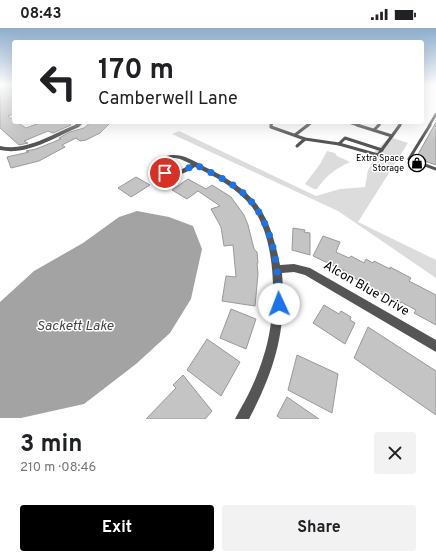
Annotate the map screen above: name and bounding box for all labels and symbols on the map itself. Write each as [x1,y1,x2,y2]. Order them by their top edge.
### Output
place label: Extra Space Storage [356,153,404,174]
shop icon: Extra Space Storage [407,153,427,173]
pin [148,156,182,190]
street label: Alcon Blue Drive [320,258,412,320]
position arrow [258,283,300,325]
water label: Sackett Lake [37,318,114,335]

